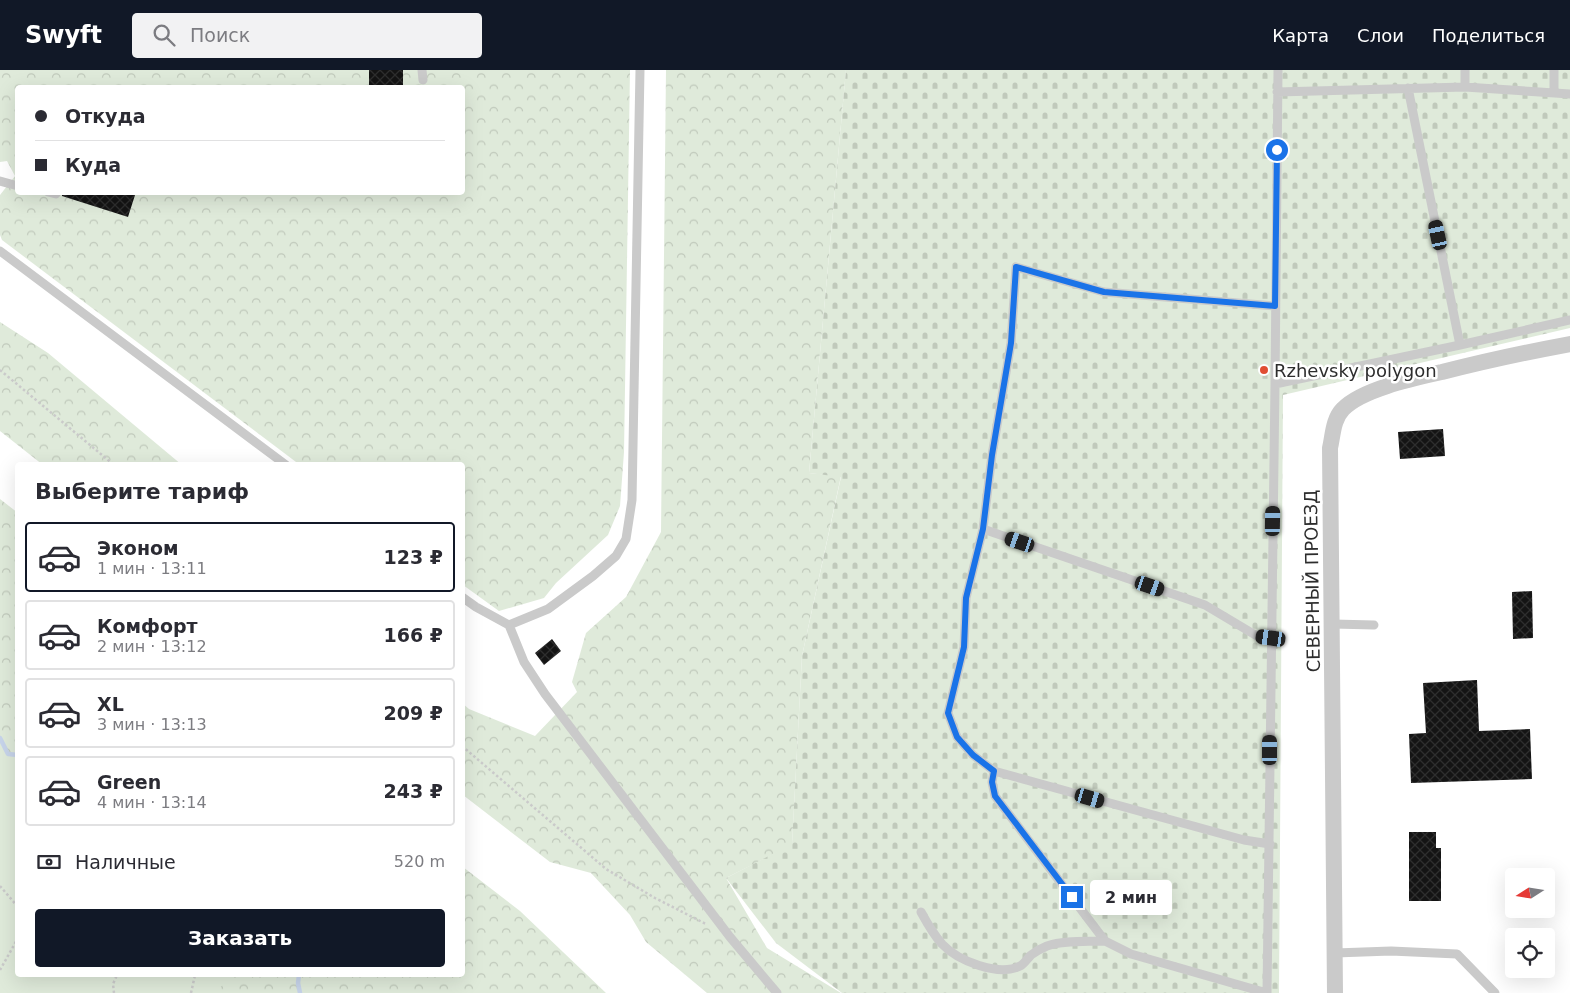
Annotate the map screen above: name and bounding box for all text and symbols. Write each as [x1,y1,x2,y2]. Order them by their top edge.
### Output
search box [132,13,482,58]
text: Swyft [25,21,102,49]
icon: search [150,21,178,49]
text: Поиск [190,24,250,46]
text: Карта [1272,25,1329,46]
text: Слои [1357,25,1404,46]
text: Поделиться [1432,25,1545,46]
text: Откуда [65,105,146,127]
route start [1266,139,1288,161]
text: Куда [65,154,121,176]
car [1427,219,1448,251]
place label: Rzhevsky polygon [1274,360,1437,381]
marker: Rzhevsky polygon [1258,364,1270,376]
text: Выберите тариф [35,479,249,504]
street label: СЕВЕРНЫЙ ПРОЕЗД [1300,490,1324,672]
car [1265,506,1280,536]
car [1003,530,1036,554]
icon: car [37,535,82,580]
text: Эконом [97,537,179,559]
text: 123 ₽ [384,546,443,568]
text: 1 мин · 13:11 [97,559,207,578]
car [1133,574,1166,598]
icon: car [37,613,82,658]
text: Комфорт [97,615,198,637]
text: 166 ₽ [384,624,443,646]
car [1255,628,1286,648]
text: 2 мин · 13:12 [97,637,207,656]
icon: car [37,691,82,736]
text: XL [97,693,124,715]
text: 209 ₽ [384,702,443,724]
text: 3 мин · 13:13 [97,715,207,734]
car [1262,735,1277,765]
icon: car [37,769,82,814]
text: Green [97,771,161,793]
text: 243 ₽ [384,780,443,802]
car [1073,787,1106,809]
text: 4 мин · 13:14 [97,793,207,812]
icon: cash [35,848,63,876]
text: Наличные [75,851,176,873]
text: 520 m [394,852,445,871]
north arrow [1505,868,1555,918]
map controls [1505,868,1555,978]
callout: 2 мин [1090,880,1172,914]
route end [1061,886,1083,908]
text: 2 мин [1105,888,1157,907]
button: Заказать [35,909,445,967]
button: locate [1505,928,1555,978]

